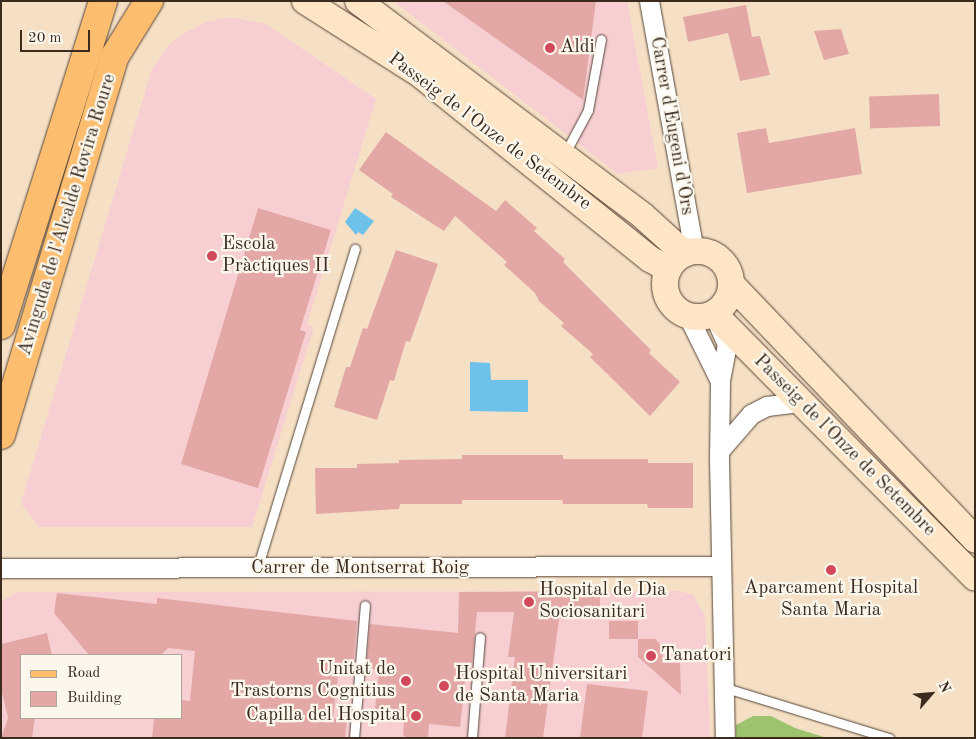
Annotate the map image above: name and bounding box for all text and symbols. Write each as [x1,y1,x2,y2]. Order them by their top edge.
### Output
scale bar [22,20,92,52]
text: 20 m [28,31,62,46]
street label: Carrer d'Eugeni d'Ors [644,35,698,217]
place label: Aldi [560,37,595,59]
marker: Aldi [544,42,556,54]
street label: Passeig de l'Onze de Setembre [383,48,595,216]
street label: Avinguda de l'Alcalde Rovira Roure [14,71,122,359]
place label: Escola Pràctiques II [222,234,329,278]
marker: Escola Pràctiques II [206,250,218,262]
street label: Passeig de l'Onze de Setembre [748,350,940,542]
street label: Carrer de Montserrat Roig [251,558,469,580]
marker: Aparcament Hospital Santa Maria [825,564,837,576]
place label: Aparcament Hospital Santa Maria [744,578,918,622]
place label: Hospital de Dia Sociosanitari [539,580,666,624]
marker: Hospital de Dia Sociosanitari [523,596,535,608]
place label: Tanatori [661,645,732,667]
marker: Tanatori [645,650,657,662]
legend [20,654,182,719]
place label: Unitat de Trastorns Cognitius [230,659,395,703]
place label: Hospital Universitari de Santa Maria [455,664,627,708]
text: Road [67,666,100,681]
north arrow [906,669,956,719]
marker: Unitat de Trastorns Cognitius [399,674,413,688]
marker: Hospital Universitari de Santa Maria [437,679,451,693]
text: N [936,679,953,695]
text: Building [67,691,122,706]
place label: Capilla del Hospital [246,705,406,727]
marker: Capilla del Hospital [410,710,422,722]

